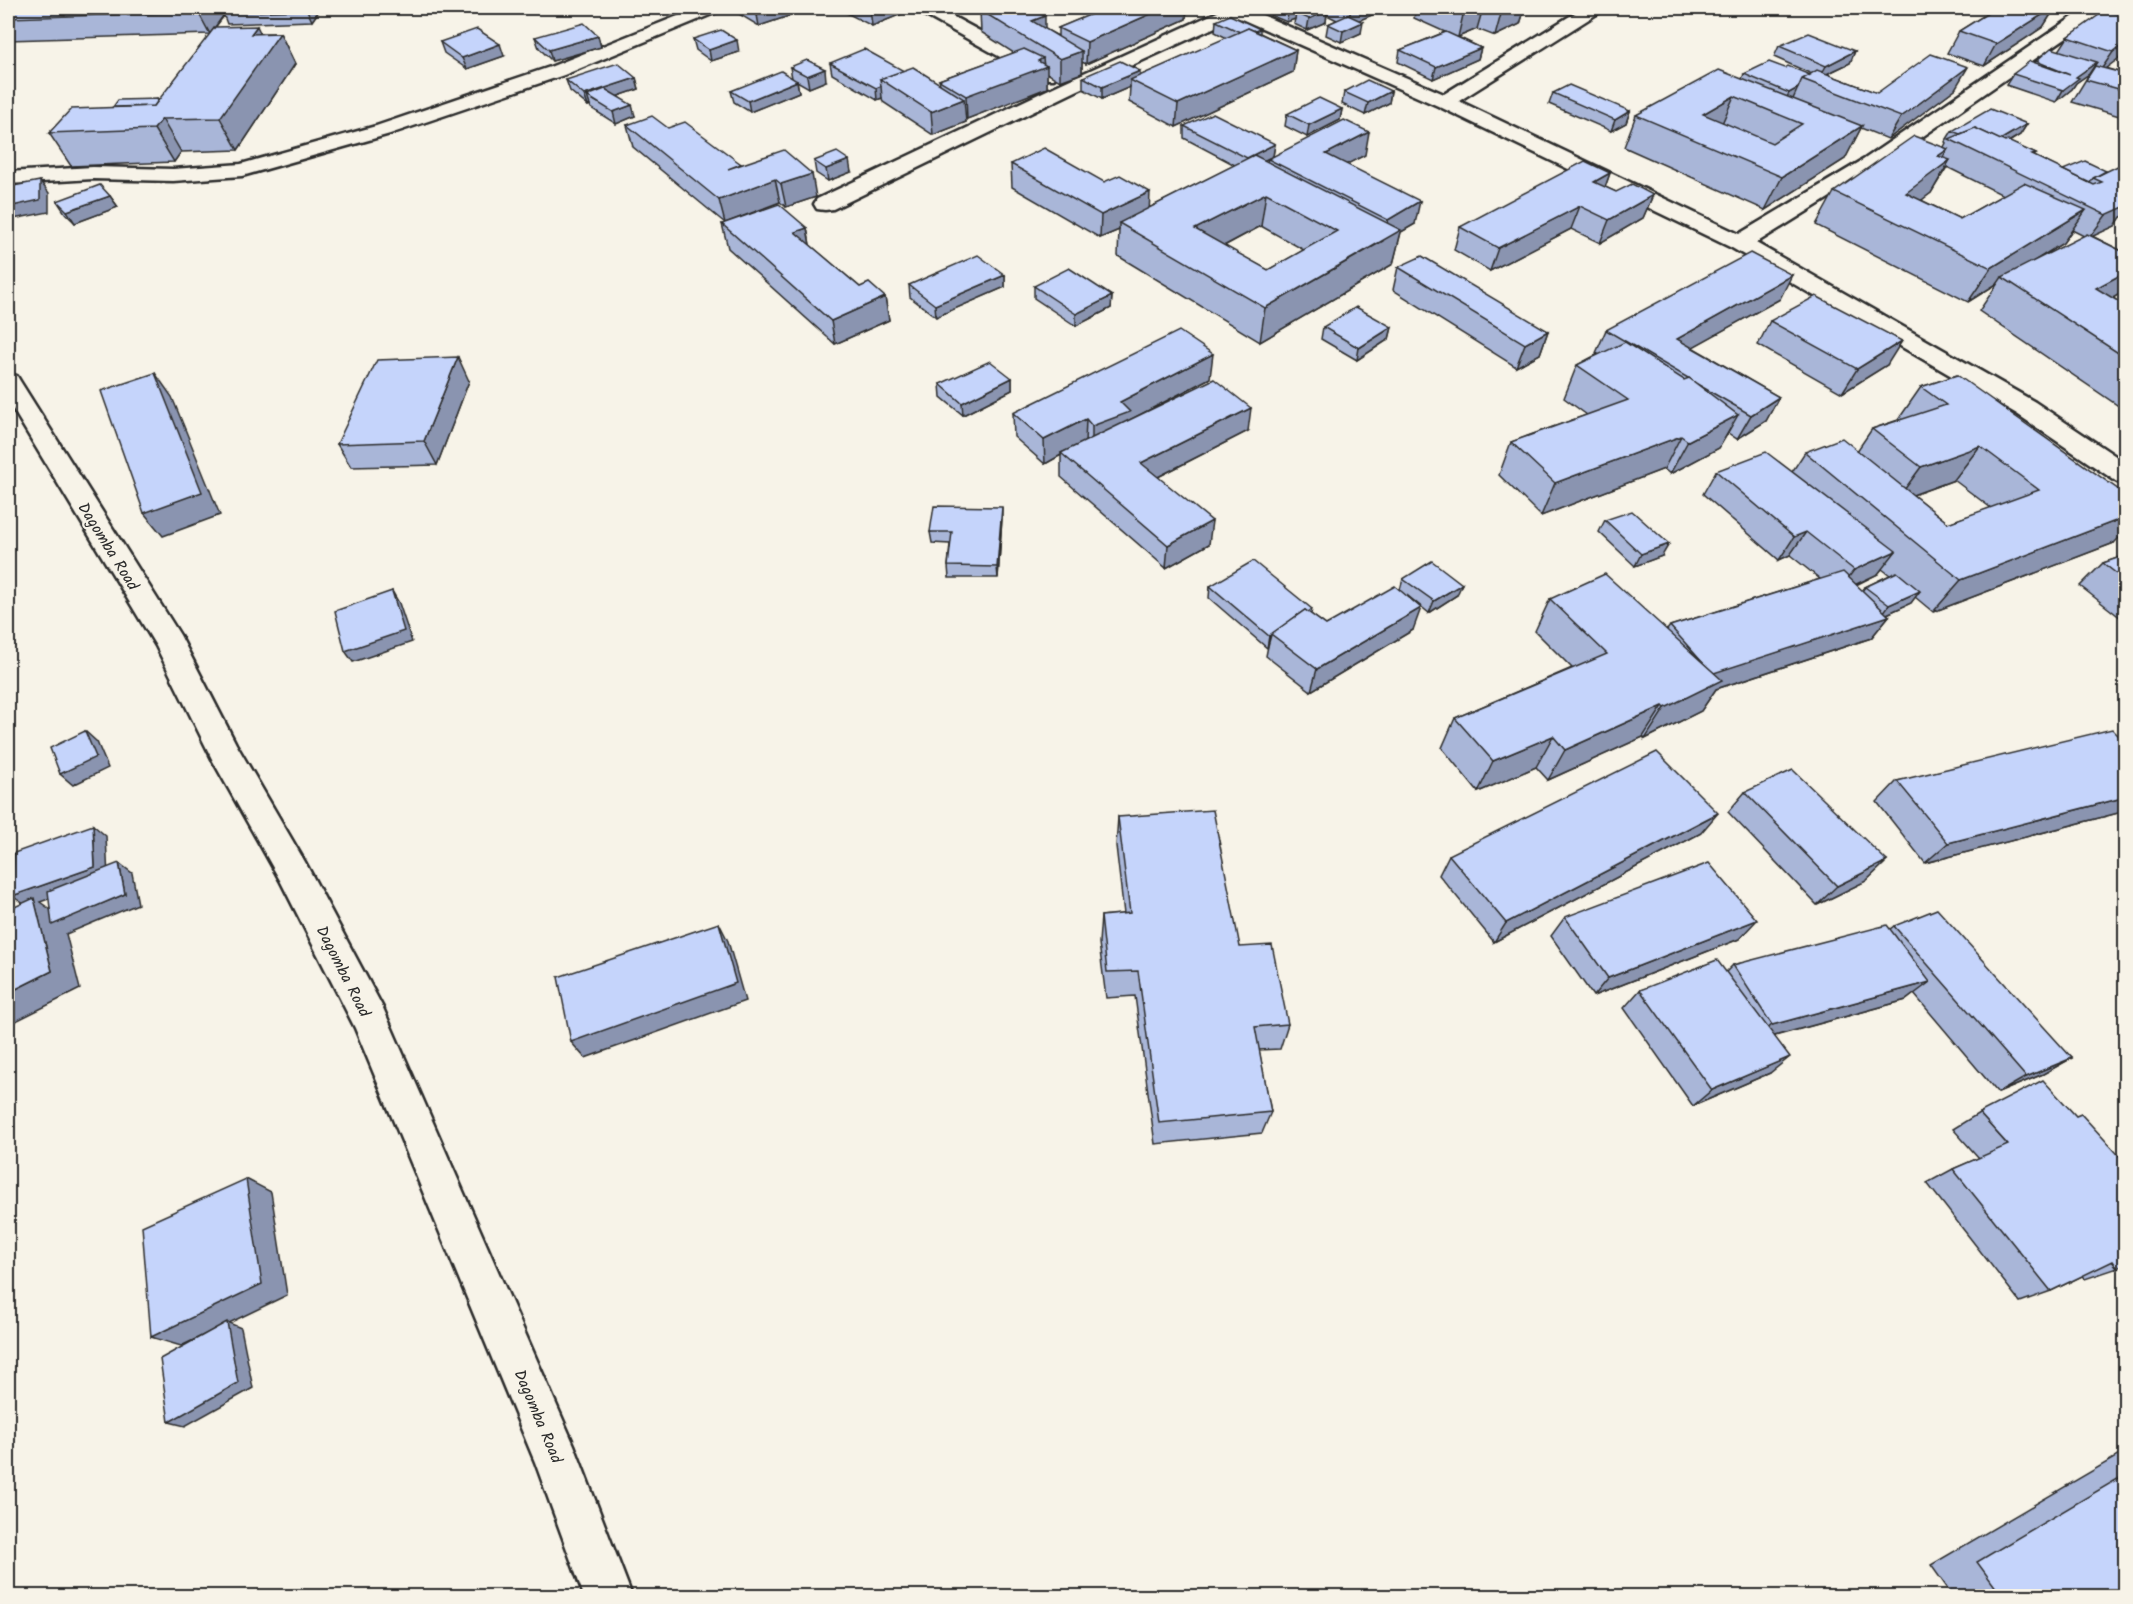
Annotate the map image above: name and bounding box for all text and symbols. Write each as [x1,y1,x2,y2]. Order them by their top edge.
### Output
street label: Dagomba Road [71,498,145,597]
street label: Dagomba Road [309,922,377,1023]
street label: Dagomba Road [507,1366,569,1468]

